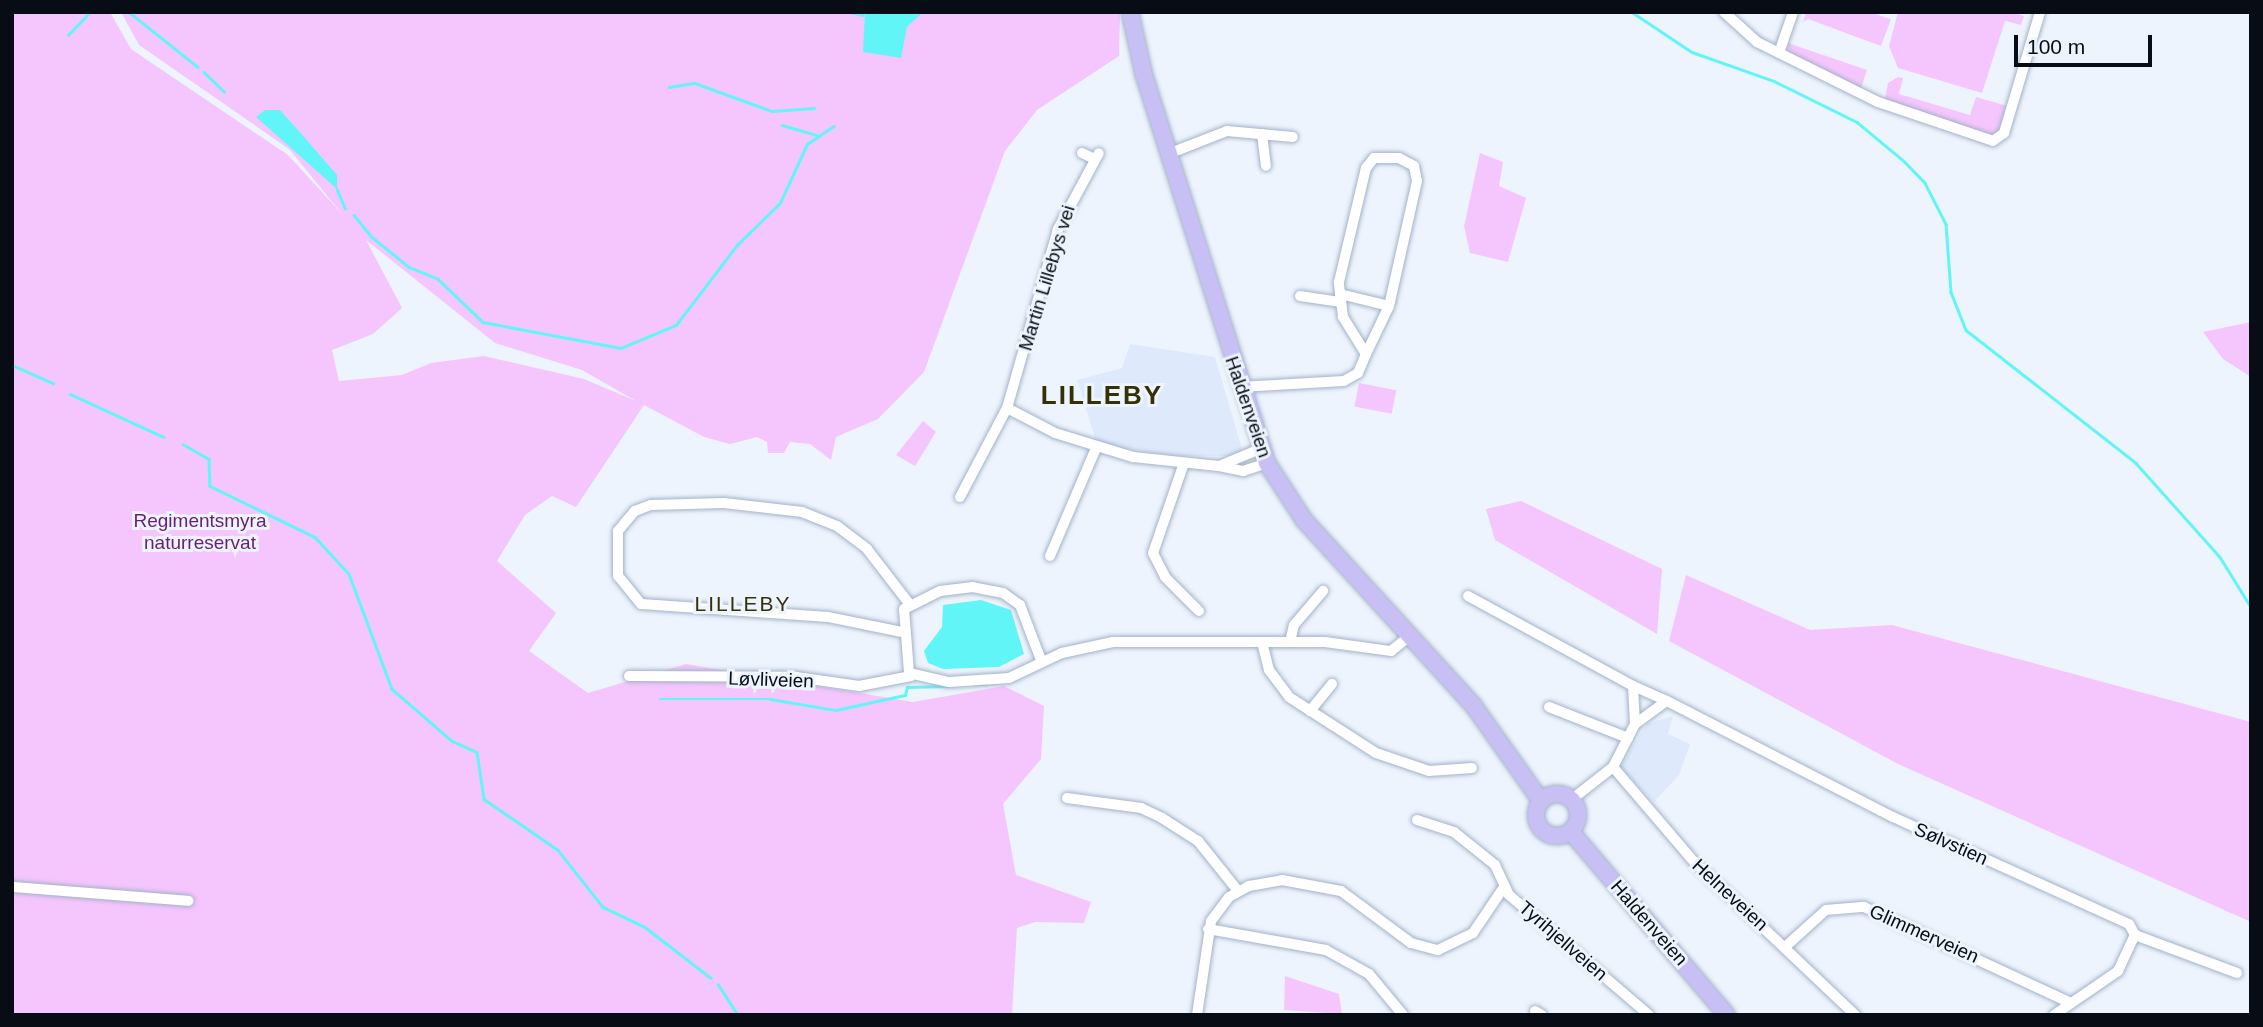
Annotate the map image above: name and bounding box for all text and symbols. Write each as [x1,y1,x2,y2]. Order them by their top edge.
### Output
scale bar [2018,21,2156,65]
text: 100 m [2027,35,2085,58]
street label: Martin Lillebys vei [1014,202,1080,354]
street label: Haldenveien [1220,353,1276,461]
district label: LILLEBY [1042,380,1162,412]
park label: Regimentsmyra naturreservat [133,510,267,554]
district label: LILLEBY [695,591,791,617]
street label: Løvliveien [728,667,814,693]
street label: Sølvstien [1911,818,1991,870]
street label: Helneveien [1687,854,1773,936]
street label: Haldenveien [1606,876,1692,970]
street label: Tyrihjellveien [1514,896,1612,986]
street label: Glimmerveien [1866,900,1982,968]

